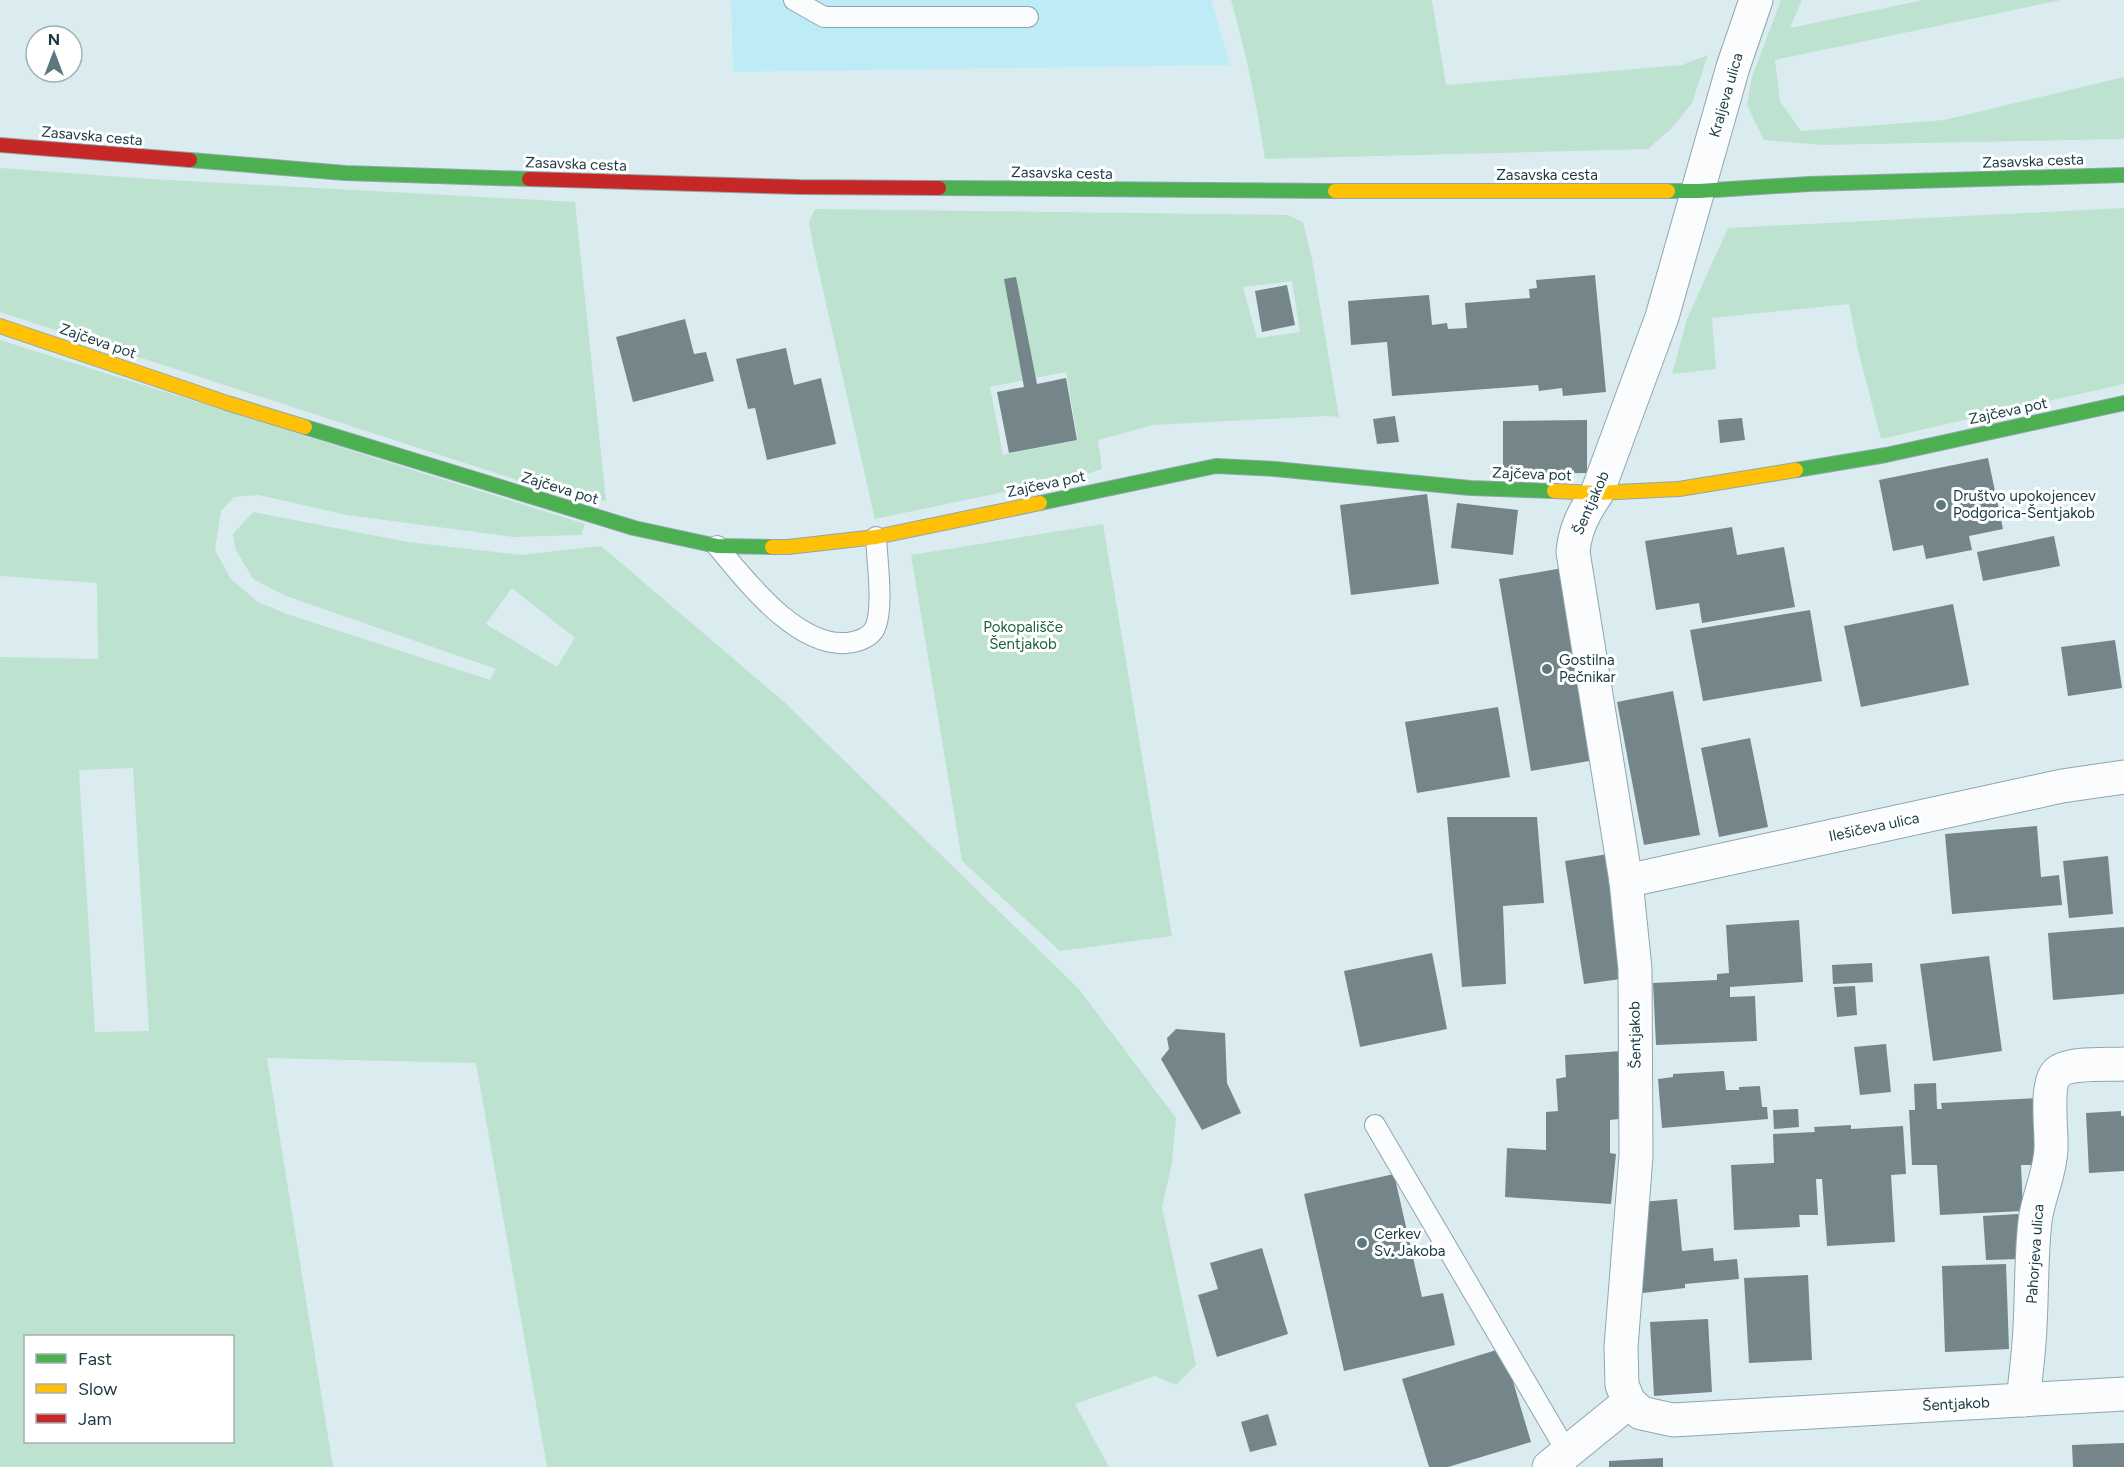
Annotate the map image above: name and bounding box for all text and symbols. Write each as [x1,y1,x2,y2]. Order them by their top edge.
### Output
north arrow [24,24,84,84]
text: N [48,30,60,49]
street label: Kraljeva ulica [1705,51,1747,139]
street label: Zasavska cesta [41,123,143,149]
street label: Zasavska cesta [1982,150,2084,172]
street label: Zasavska cesta [525,153,627,175]
street label: Zasavska cesta [1011,163,1113,183]
street label: Zasavska cesta [1496,166,1598,184]
street label: Zajčeva pot [57,320,139,363]
street label: Zajčeva pot [1967,394,2049,428]
street label: Zajčeva pot [1492,464,1572,484]
street label: Zajčeva pot [1005,467,1087,501]
street label: Zajčeva pot [519,468,601,508]
street label: Šentjakob [1569,468,1613,538]
place label: Društvo upokojencev Podgorica-Šentjakob [1953,487,2096,522]
marker: Društvo upokojencev Podgorica-Šentjakob [1934,498,1948,512]
park label: Pokopališče Šentjakob [983,618,1063,653]
place label: Gostilna Pečnikar [1559,651,1616,686]
marker: Gostilna Pečnikar [1540,662,1554,676]
street label: Ilešičeva ulica [1827,809,1921,845]
street label: Šentjakob [1625,1001,1645,1069]
street label: Pahorjeva ulica [2023,1203,2047,1305]
place label: Cerkev Sv. Jakoba [1374,1225,1445,1260]
marker: Cerkev Sv. Jakoba [1355,1236,1369,1250]
legend [24,1335,234,1443]
text: Fast [78,1348,112,1370]
text: Slow [78,1378,117,1400]
street label: Šentjakob [1922,1393,1990,1415]
text: Jam [78,1408,112,1430]

